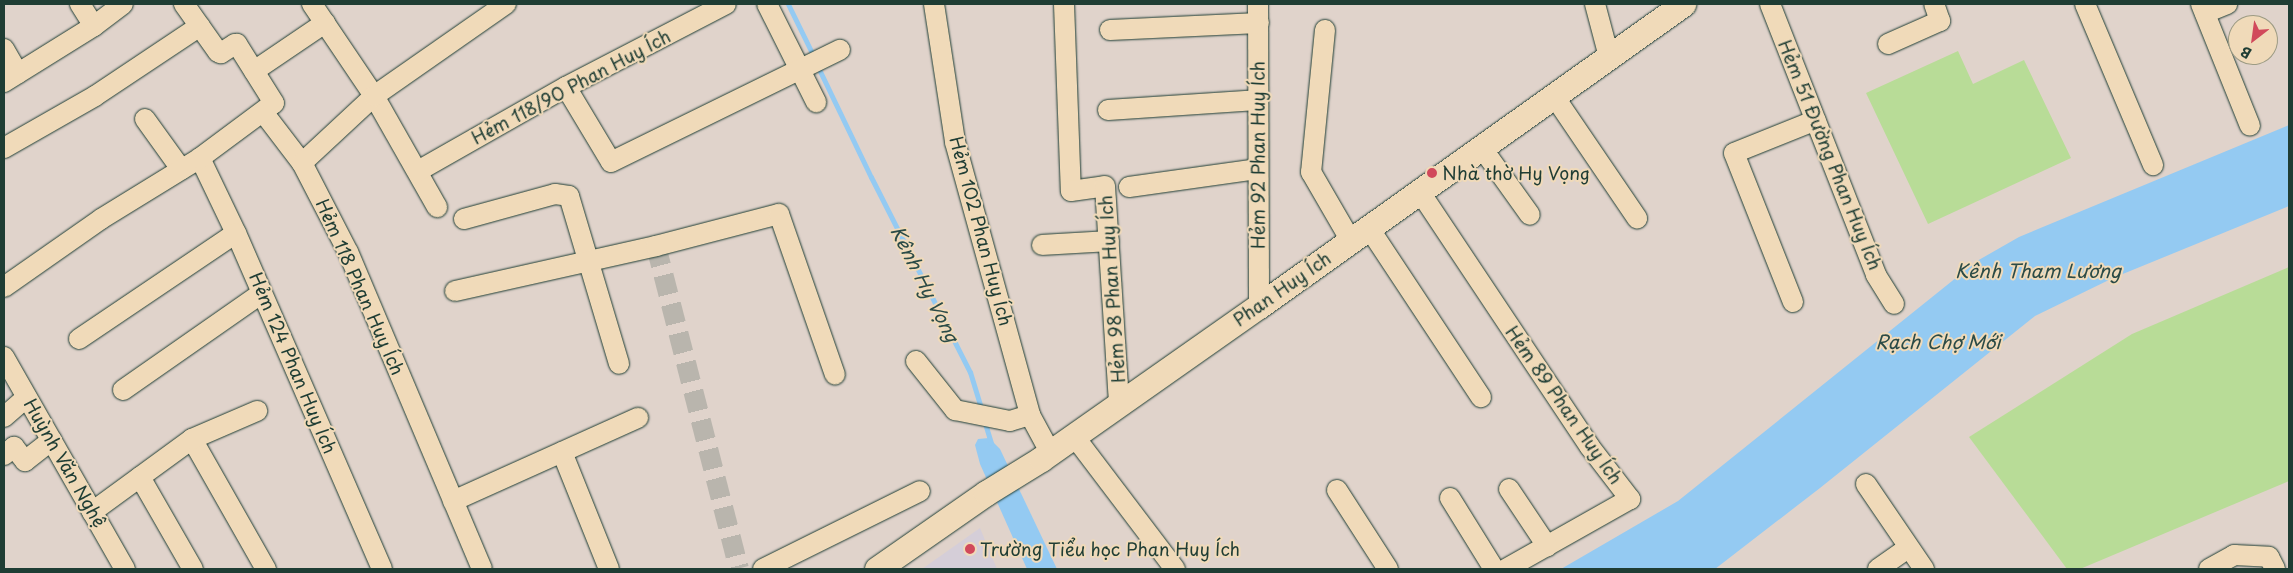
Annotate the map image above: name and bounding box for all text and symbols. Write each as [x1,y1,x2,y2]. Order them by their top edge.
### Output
north arrow [2228,15,2278,65]
street label: Hẻm 118/90 Phan Huy Ích [467,25,675,149]
street label: Hẻm 51 Đường Phan Huy Ích [1773,35,1887,275]
text: B [2236,41,2255,64]
street label: Hẻm 92 Phan Huy Ích [1247,60,1269,250]
street label: Hẻm 102 Phan Huy Ích [945,132,1017,330]
place label: Nhà thờ Hy Vọng [1442,162,1589,184]
marker: Nhà thờ Hy Vọng [1426,167,1438,179]
street label: Hẻm 118 Phan Huy Ích [311,194,409,380]
street label: Hẻm 98 Phan Huy Ích [1095,194,1129,384]
water label: Kênh Hy Vọng [886,222,964,346]
street label: Phan Huy Ích [1229,247,1335,331]
water label: Kênh Tham Lương [1955,260,2121,282]
street label: Hẻm 124 Phan Huy Ích [244,267,342,459]
street label: Hẻm 89 Phan Huy Ích [1501,322,1627,488]
water label: Rạch Chợ Mới [1874,331,2002,353]
street label: Huỳnh Văn Nghệ [19,394,111,532]
place label: Trường Tiểu học Phan Huy Ích [980,538,1241,560]
marker: Trường Tiểu học Phan Huy Ích [964,543,976,555]

